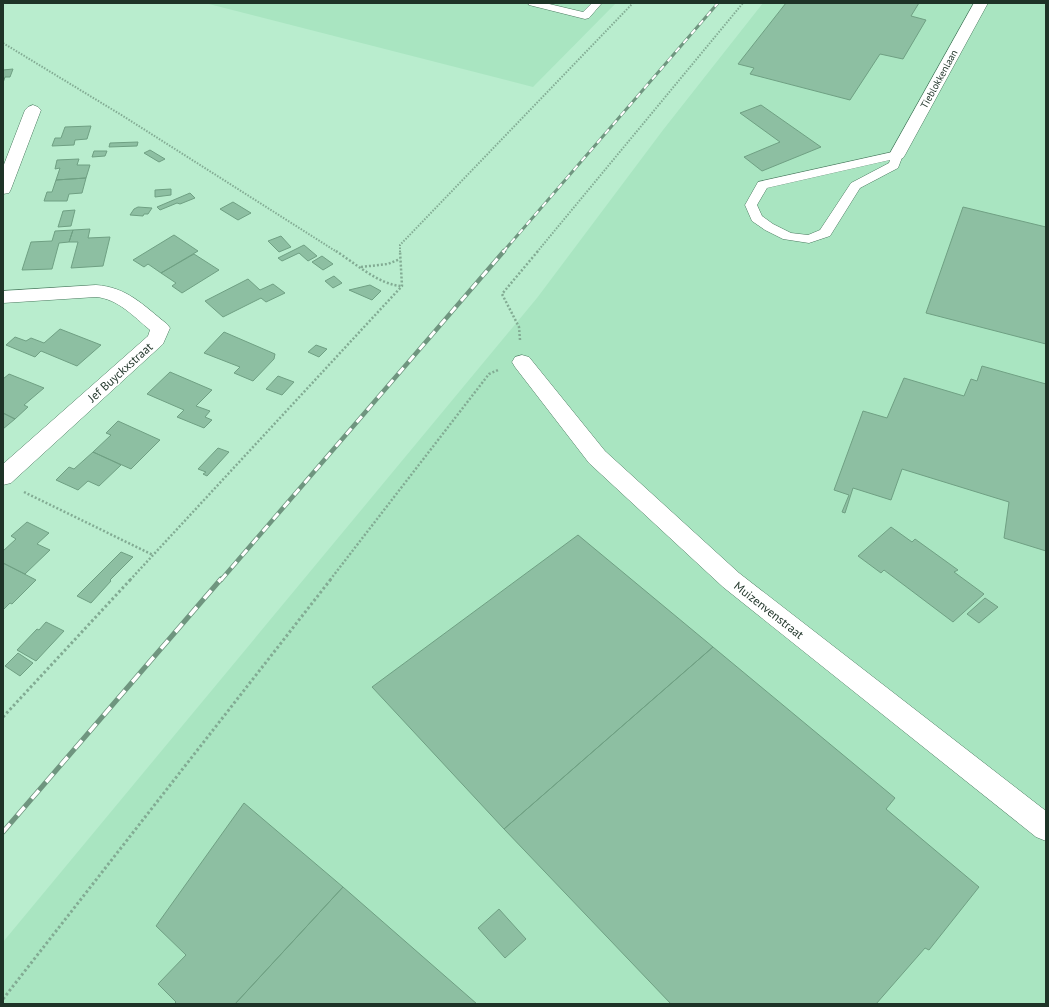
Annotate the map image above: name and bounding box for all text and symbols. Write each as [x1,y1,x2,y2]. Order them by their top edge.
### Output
street label: Tieblokkenlaan [917,47,961,111]
street label: Jef Buyckxstraat [84,339,155,406]
street label: Muizenvenstraat [731,578,807,642]

